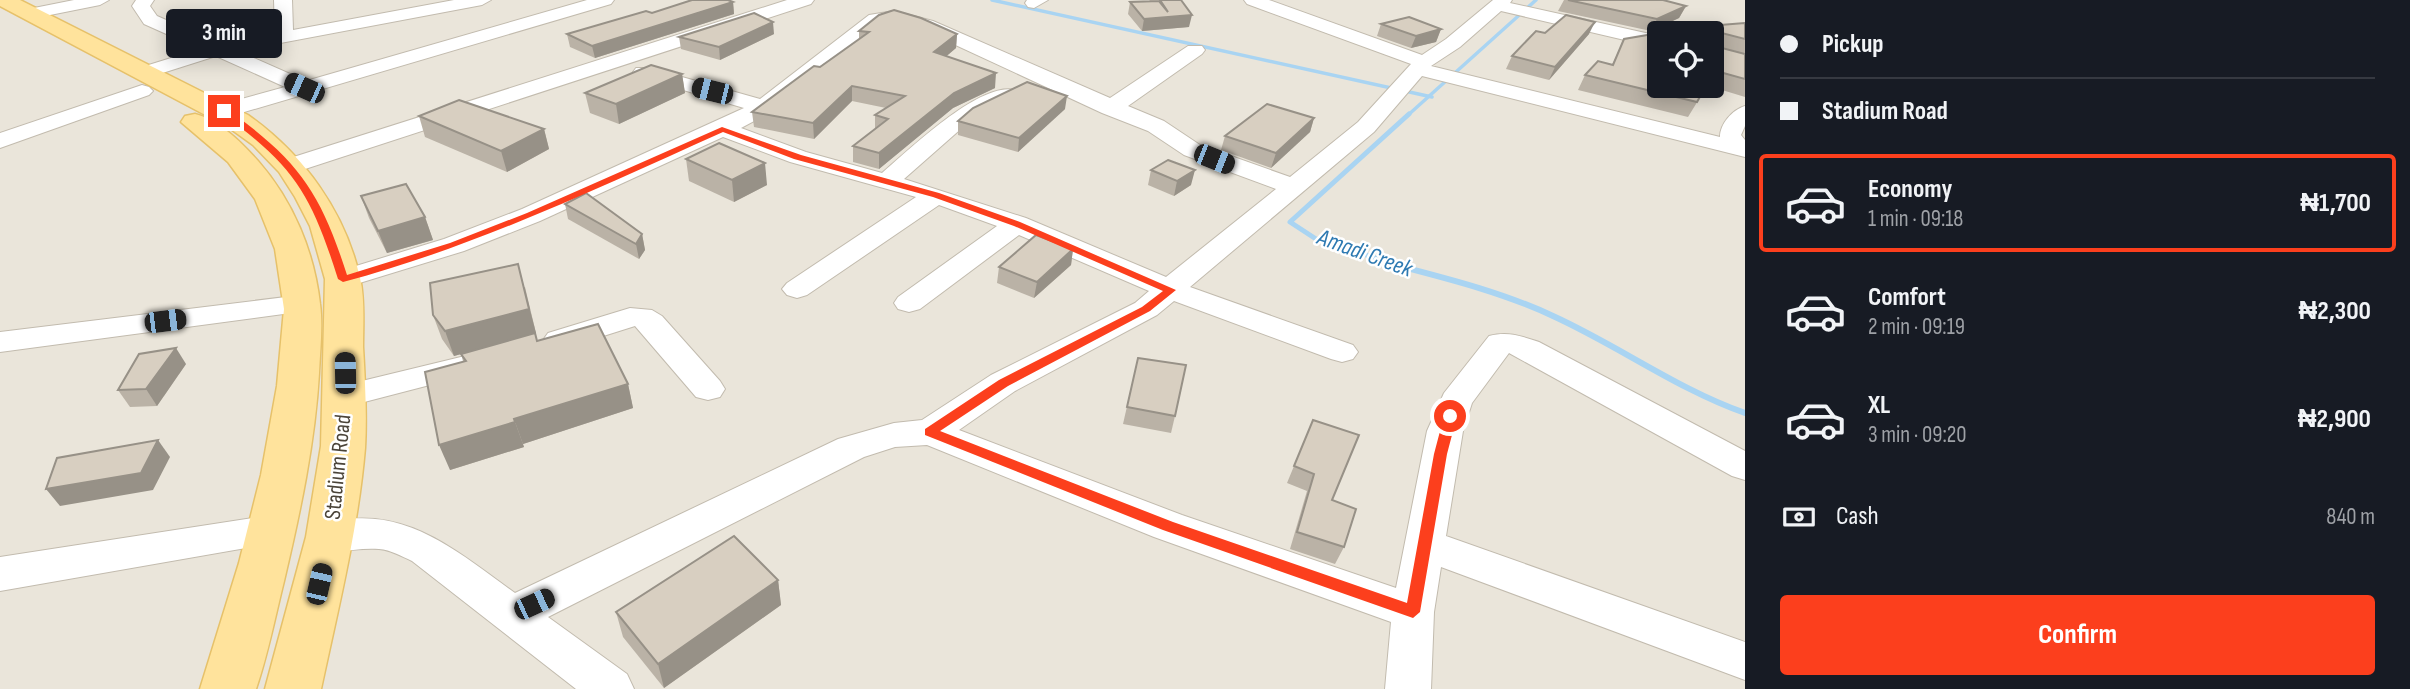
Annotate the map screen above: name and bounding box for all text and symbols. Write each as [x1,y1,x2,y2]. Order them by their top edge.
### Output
callout: 3 min [166,10,282,58]
text: 3 min [202,19,246,47]
map controls [1647,21,1724,98]
button: locate [1647,21,1724,98]
text: Pickup [1822,29,1884,60]
car [281,70,328,106]
car [690,76,735,106]
route end [208,95,240,127]
text: Stadium Road [1822,96,1948,127]
car [1191,141,1238,177]
icon: car [1784,172,1847,235]
text: Economy [1868,174,1952,205]
text: ₦1,700 [2300,188,2371,219]
text: 1 min · 09:18 [1868,205,1963,233]
water label: Amadi Creek [1313,222,1417,284]
icon: car [1784,280,1847,343]
text: Comfort [1868,282,1946,313]
text: ₦2,300 [2299,296,2371,327]
car [143,308,188,334]
text: 2 min · 09:19 [1868,313,1965,341]
car [335,352,356,394]
icon: car [1784,388,1847,451]
text: XL [1868,390,1890,421]
route start [1434,400,1466,432]
text: ₦2,900 [2298,404,2371,435]
street label: Stadium Road [319,413,357,521]
text: 3 min · 09:20 [1868,421,1967,449]
icon: cash [1780,498,1818,536]
text: Cash [1836,501,1879,532]
text: 840 m [2326,503,2375,531]
car [305,561,334,607]
car [511,586,558,622]
button: Confirm [1780,595,2375,675]

